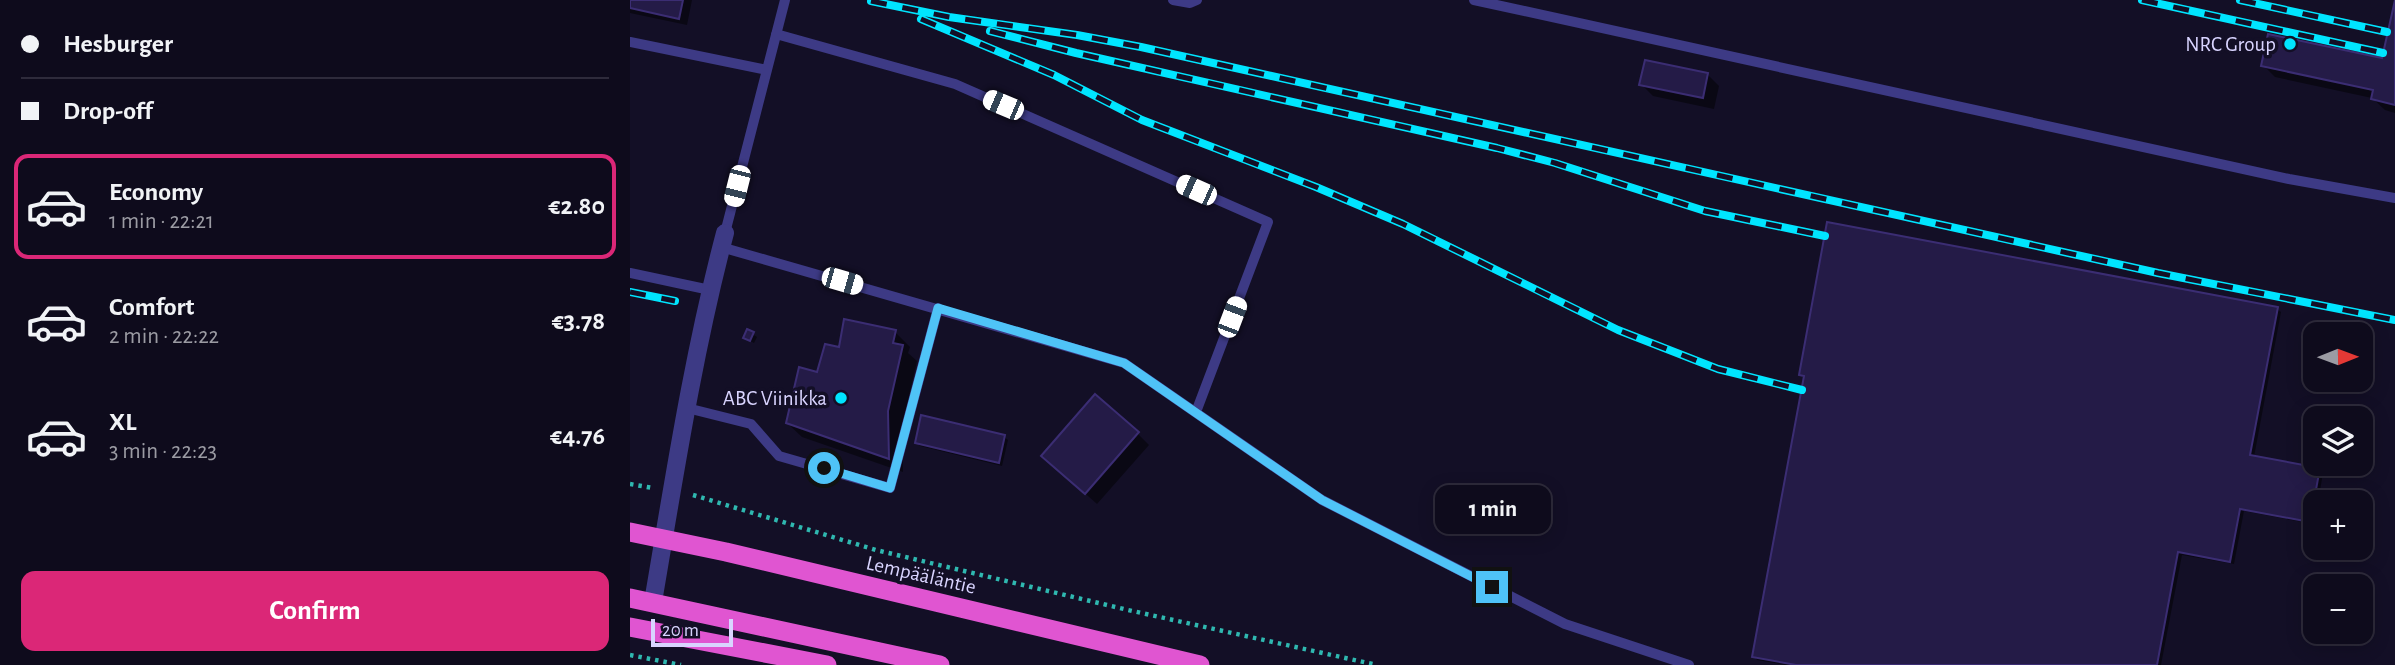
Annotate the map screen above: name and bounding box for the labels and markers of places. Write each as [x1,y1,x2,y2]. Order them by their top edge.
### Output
place label: NRC Group [2185,34,2276,55]
marker: NRC Group [2282,36,2298,52]
place label: ABC Viinikka [723,388,827,409]
marker: ABC Viinikka [833,390,849,406]

